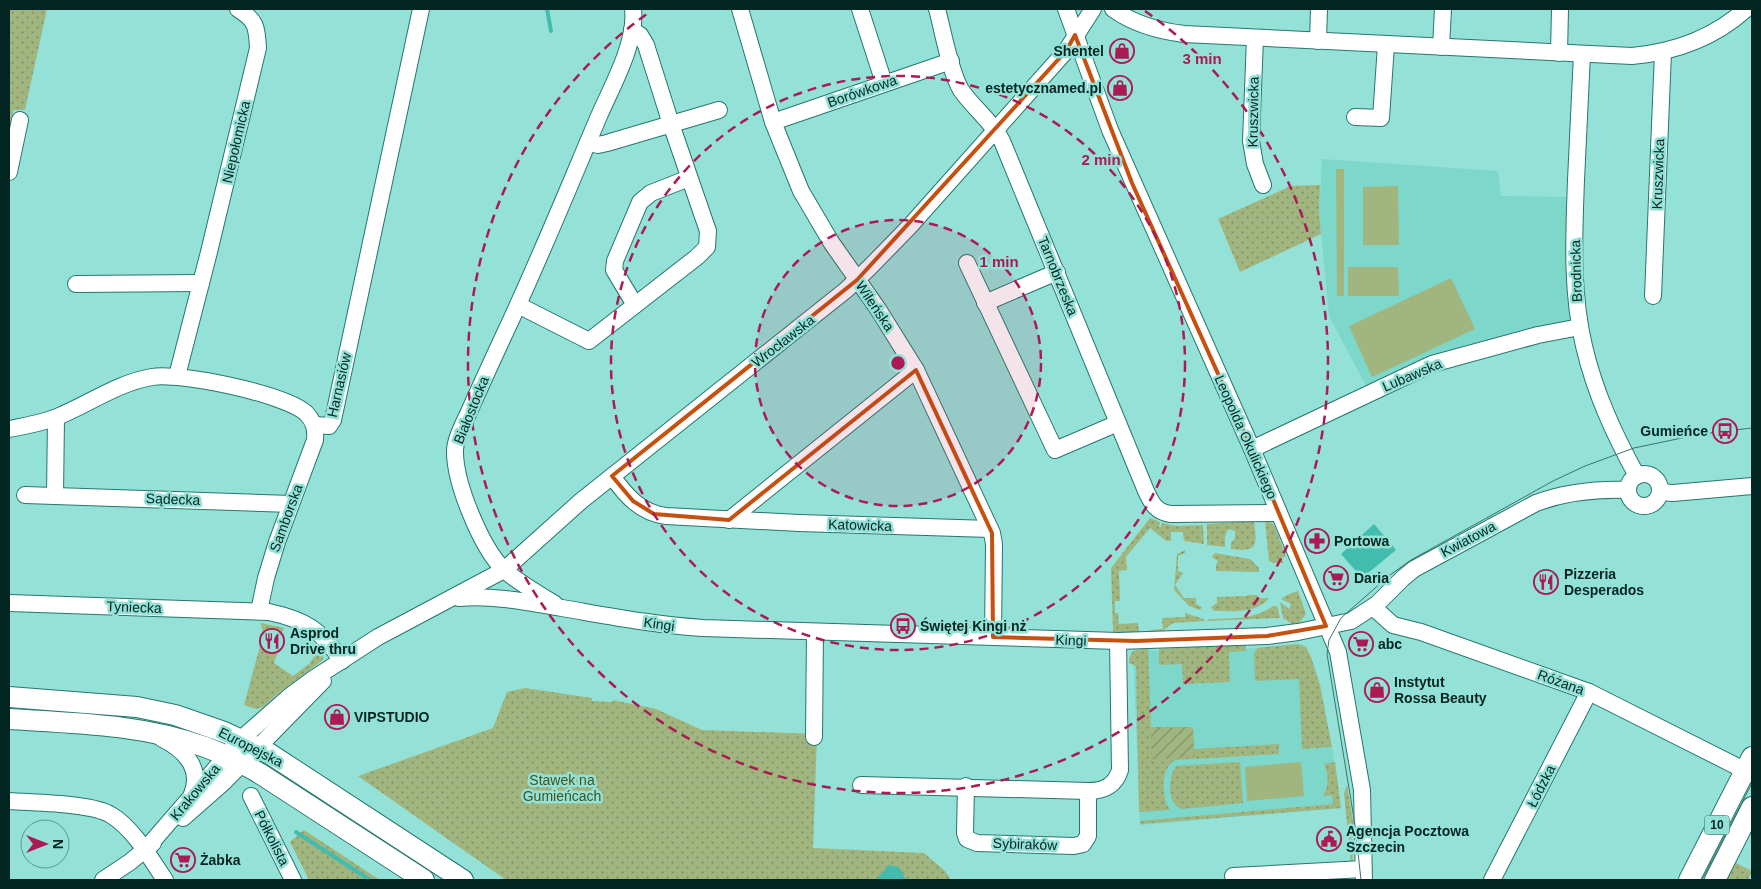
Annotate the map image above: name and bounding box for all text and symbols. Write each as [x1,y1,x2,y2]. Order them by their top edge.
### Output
shop icon: Shentel [1109,38,1135,64]
place label: Shentel [1053,43,1104,59]
text: 3 min [1182,50,1222,67]
street label: Borówkowa [825,72,899,110]
shop icon: estetycznamed.pl [1107,75,1133,101]
street label: Kruszwicka [1244,76,1262,148]
place label: estetycznamed.pl [985,80,1102,96]
street label: Niepołomicka [219,99,253,185]
street label: Kruszwicka [1649,138,1667,210]
text: 2 min [1081,151,1121,168]
street label: Tarnobrzeska [1035,234,1081,318]
street label: Brodnicka [1567,239,1585,302]
text: 1 min [979,253,1019,270]
street label: Wileńska [852,278,898,334]
street label: Wrocławska [748,311,818,370]
street label: Harnasiów [324,350,354,419]
centre of rings [889,354,907,372]
street label: Lubawska [1380,355,1444,395]
street label: Leopolda Okulickiego [1211,373,1281,502]
street label: Białostocka [450,374,492,446]
bus stop icon: Gumieńce [1712,418,1738,444]
place label: Gumieńce [1640,423,1708,439]
street label: Samborska [266,482,306,554]
street label: Sądecka [145,490,201,508]
street label: Katowicka [828,516,892,534]
street label: Kwiatowa [1438,518,1498,560]
pharmacy icon: Portowa [1304,528,1330,554]
place label: Portowa [1334,533,1389,549]
supermarket icon: Daria [1323,565,1349,591]
place label: Pizzeria Desperados [1564,566,1644,598]
restaurant icon: Pizzeria Desperados [1533,569,1559,595]
place label: Daria [1354,570,1389,586]
street label: Tyniecka [106,598,162,616]
bus stop icon: Świętej Kingi nż [890,613,916,639]
street label: Kingi [642,614,676,634]
place label: Świętej Kingi nż [920,617,1027,634]
place label: Asprod Drive thru [290,625,356,657]
restaurant icon: Asprod Drive thru [259,628,285,654]
street label: Kingi [1055,631,1087,649]
supermarket icon: abc [1348,631,1374,657]
place label: abc [1378,636,1402,652]
street label: Różana [1536,666,1587,698]
place label: Instytut Rossa Beauty [1394,674,1487,706]
shop icon: Instytut Rossa Beauty [1364,677,1390,703]
shop icon: VIPSTUDIO [324,704,350,730]
place label: VIPSTUDIO [354,709,430,725]
street label: Europejska [216,724,286,770]
street label: Krakowska [167,760,223,823]
street label: Łódzka [1524,762,1558,810]
park label: Stawek na Gumieńcach [523,772,601,804]
street label: Półkolista [251,808,293,869]
road number: 10 [1704,816,1730,834]
north arrow [20,819,70,869]
place label: Agencja Pocztowa Szczecin [1346,823,1469,855]
public building icon: Agencja Pocztowa Szczecin [1316,826,1342,852]
street label: Sybiraków [992,835,1058,853]
text: N [50,839,66,849]
supermarket icon: Żabka [170,847,196,873]
place label: Żabka [200,852,241,868]

